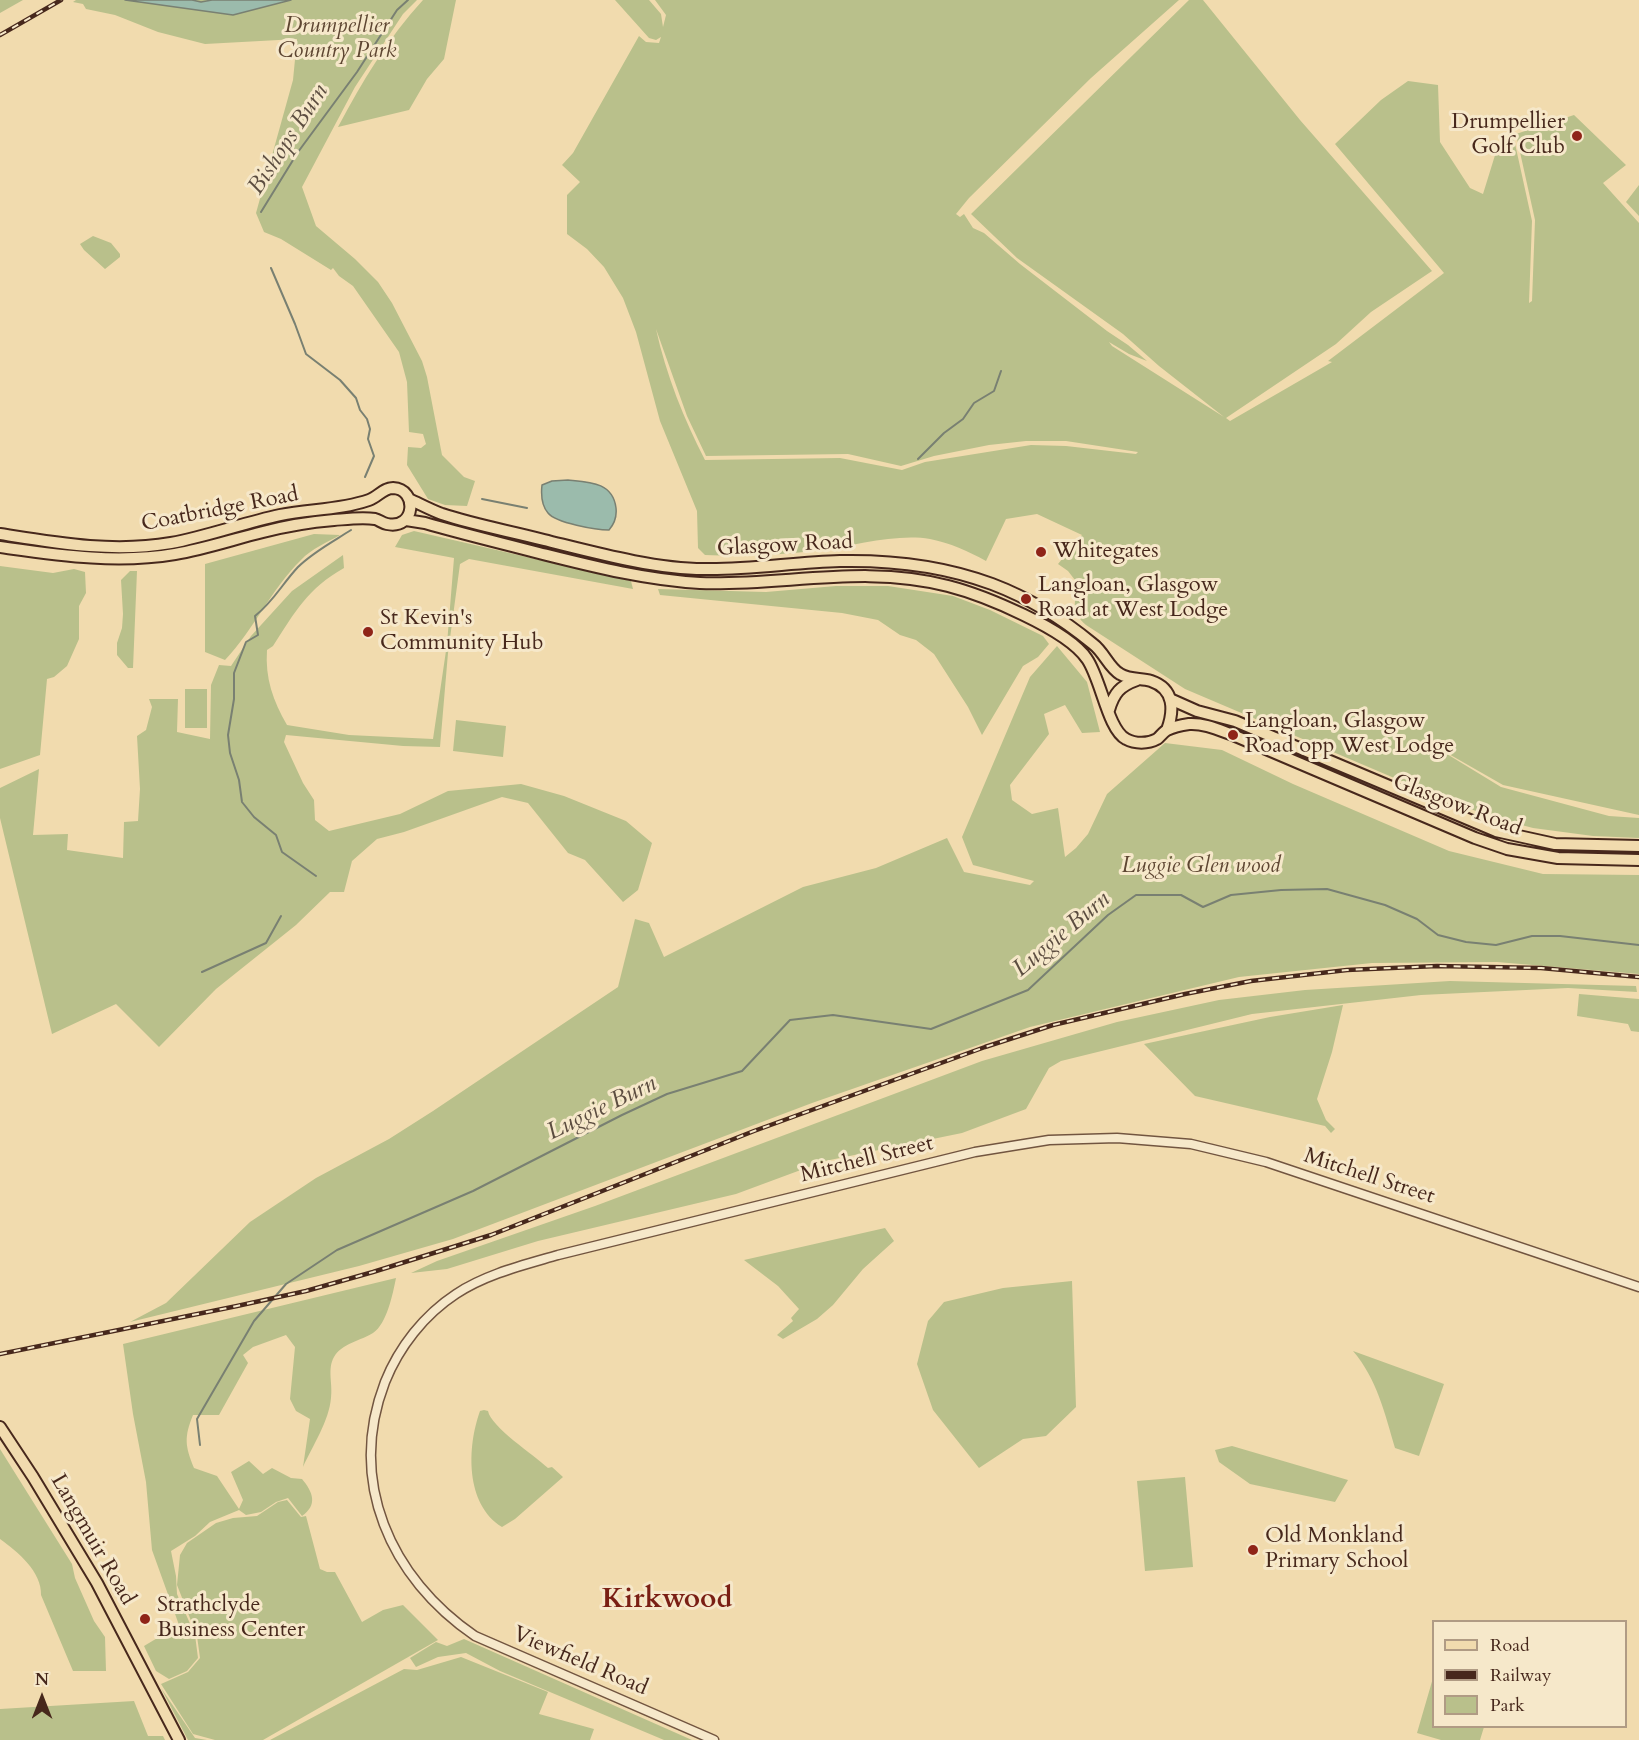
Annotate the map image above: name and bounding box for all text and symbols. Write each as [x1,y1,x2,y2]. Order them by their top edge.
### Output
park label: Drumpellier Country Park [278,14,396,66]
water label: Bishops Burn [243,79,335,201]
place label: Drumpellier Golf Club [1451,110,1565,162]
marker: Drumpellier Golf Club [1570,129,1584,143]
street label: Coatbridge Road [139,482,301,538]
street label: Glasgow Road [716,529,854,563]
place label: Whitegates [1053,539,1159,565]
marker: Whitegates [1034,545,1048,559]
place label: Langloan, Glasgow Road at West Lodge [1038,573,1228,624]
marker: Langloan, Glasgow Road at West Lodge [1019,592,1033,606]
place label: St Kevin's Community Hub [380,606,543,658]
marker: St Kevin's Community Hub [361,625,375,639]
place label: Langloan, Glasgow Road opp West Lodge [1245,709,1454,760]
marker: Langloan, Glasgow Road opp West Lodge [1226,728,1240,742]
street label: Glasgow Road [1389,769,1525,843]
park label: Luggie Glen wood [1121,854,1281,880]
water label: Luggie Burn [1008,886,1116,984]
water label: Luggie Burn [543,1070,661,1148]
street label: Mitchell Street [798,1131,936,1189]
street label: Mitchell Street [1300,1143,1438,1211]
street label: Langmuir Road [44,1470,140,1610]
place label: Old Monkland Primary School [1265,1524,1408,1576]
marker: Old Monkland Primary School [1246,1543,1260,1557]
district label: Kirkwood [602,1584,732,1618]
place label: Strathclyde Business Center [157,1593,305,1645]
marker: Strathclyde Business Center [138,1612,152,1626]
legend [1432,1620,1627,1728]
street label: Viewfield Road [509,1622,651,1702]
text: Road [1490,1633,1530,1658]
text: Railway [1490,1663,1552,1688]
north arrow [12,1668,72,1728]
text: N [35,1669,49,1691]
text: Park [1490,1693,1525,1718]

